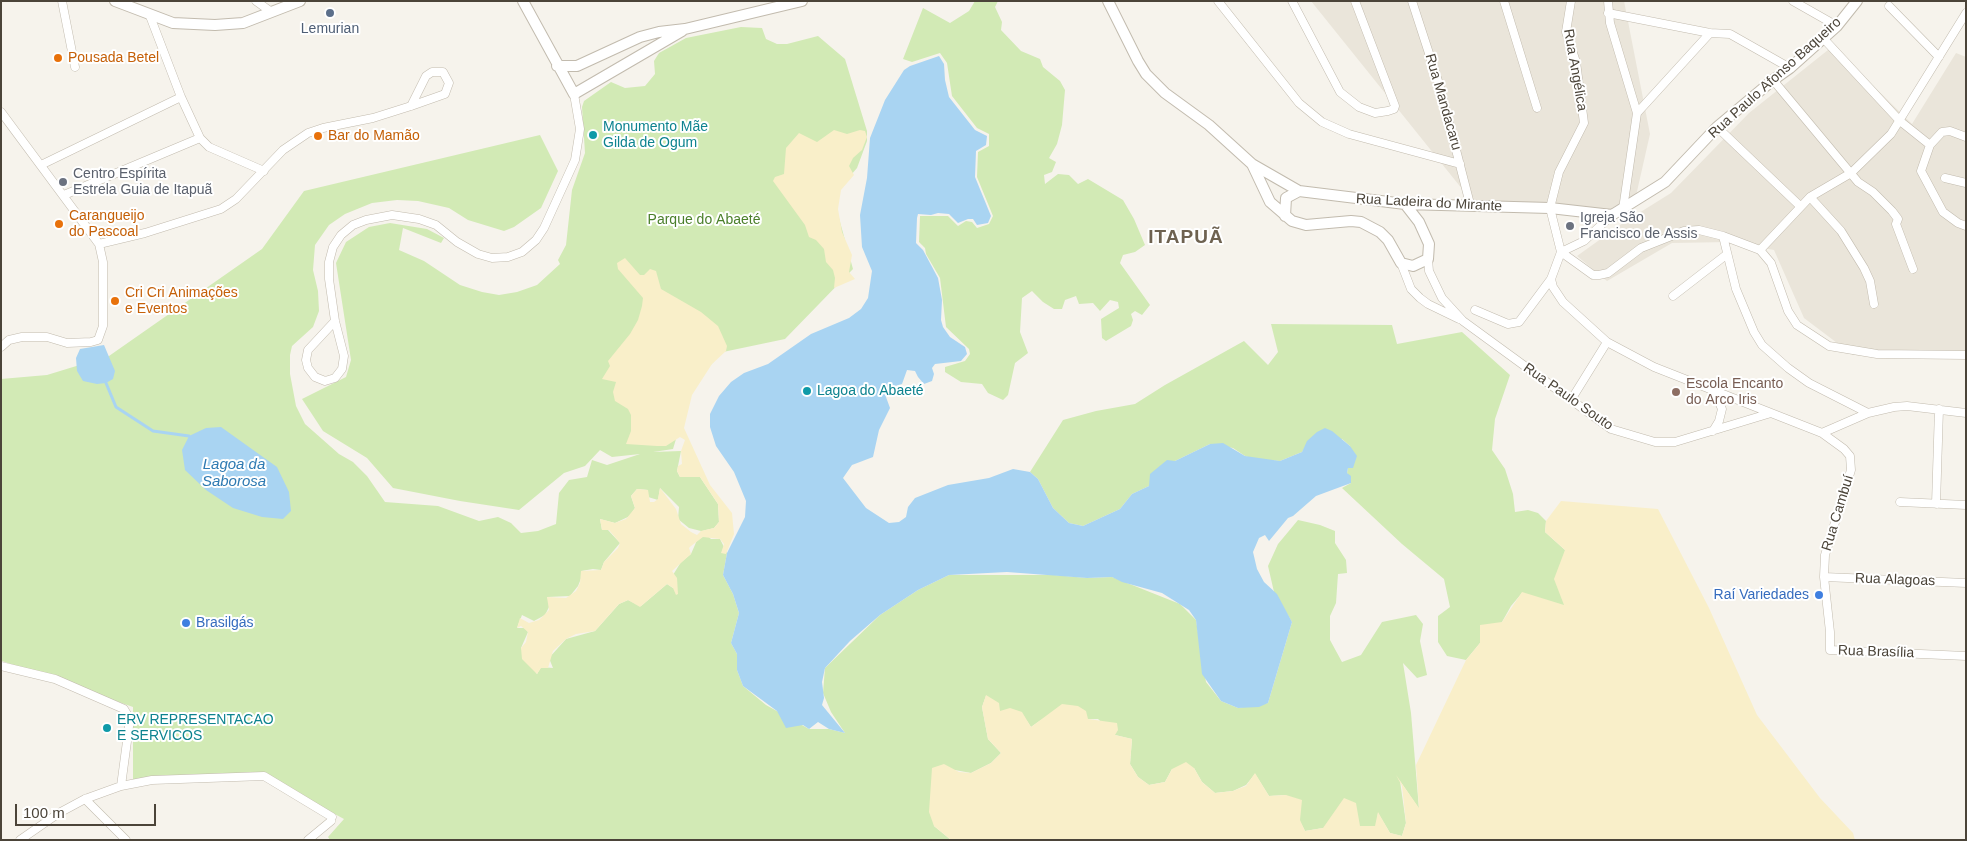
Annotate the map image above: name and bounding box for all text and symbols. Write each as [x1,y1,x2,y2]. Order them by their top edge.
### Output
marker: Lemurian [324,7,336,19]
street label: Rua Paulo Afonso Baqueiro [1705,14,1845,142]
place label: Lemurian [301,21,359,37]
street label: Rua Angélica [1559,28,1591,112]
place label: Pousada Betel [68,50,159,66]
marker: Pousada Betel [52,52,64,64]
street label: Rua Mandacaru [1421,52,1465,152]
place label: Monumento Mãe Gilda de Ogum [603,119,708,152]
place label: Bar do Mamão [328,128,420,144]
marker: Monumento Mãe Gilda de Ogum [587,129,599,141]
marker: Bar do Mamão [312,130,324,142]
place label: Centro Espírita Estrela Guia de Itapuã [73,166,212,198]
marker: Centro Espírita Estrela Guia de Itapuã [57,176,69,188]
street label: Rua Ladeira do Mirante [1356,191,1502,215]
place label: Carangueijo do Pascoal [69,208,144,240]
place label: Igreja São Francisco de Assis [1580,210,1697,242]
park label: Parque do Abaeté [648,212,760,228]
marker: Carangueijo do Pascoal [53,218,65,230]
marker: Igreja São Francisco de Assis [1564,220,1576,232]
district label: ITAPUÃ [1148,227,1224,249]
place label: Cri Cri Animações e Eventos [125,285,238,318]
marker: Cri Cri Animações e Eventos [109,295,121,307]
street label: Rua Paulo Souto [1520,360,1616,434]
place label: Escola Encanto do Arco Iris [1686,376,1783,408]
place label: Lagoa do Abaeté [817,383,924,399]
marker: Lagoa do Abaeté [801,385,813,397]
marker: Escola Encanto do Arco Iris [1670,386,1682,398]
water label: Lagoa da Saborosa [202,456,266,491]
street label: Rua Cambuí [1818,473,1858,553]
street label: Rua Alagoas [1855,570,1935,590]
place label: Raí Variedades [1714,587,1809,603]
marker: Raí Variedades [1813,589,1825,601]
place label: Brasilgás [196,615,254,631]
marker: Brasilgás [180,617,192,629]
street label: Rua Brasília [1838,642,1914,662]
place label: ERV REPRESENTACAO E SERVICOS [117,712,274,744]
marker: ERV REPRESENTACAO E SERVICOS [101,722,113,734]
scale bar [18,794,159,826]
text: 100 m [23,804,65,821]

